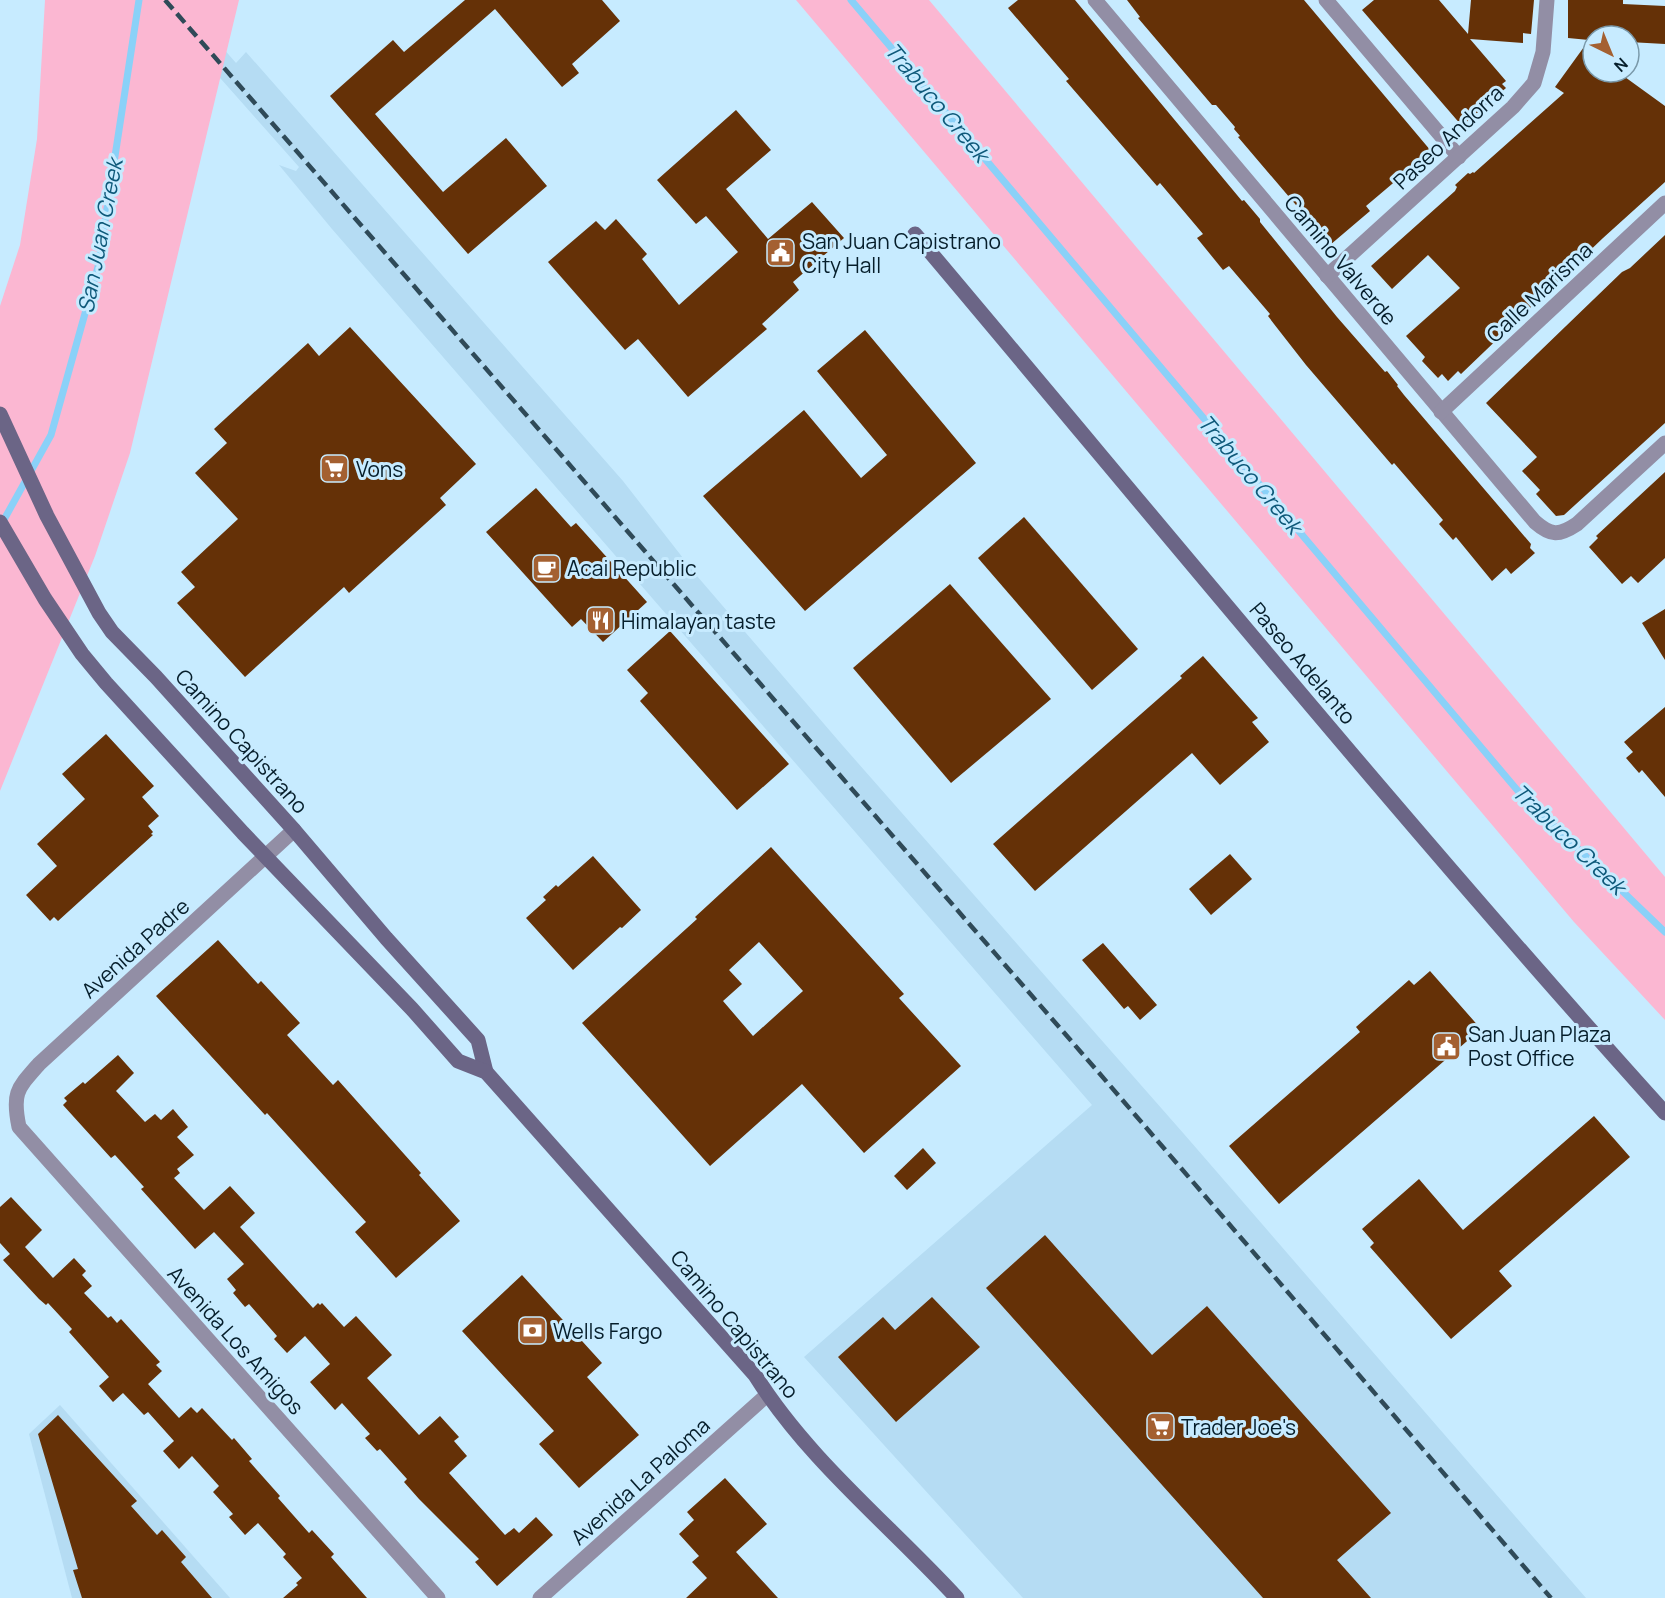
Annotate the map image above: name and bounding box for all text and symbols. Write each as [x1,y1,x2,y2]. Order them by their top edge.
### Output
north arrow [1581,24,1641,84]
water label: Trabuco Creek [878,36,998,170]
text: N [1610,53,1633,77]
street label: Paseo Andorra [1387,79,1509,195]
water label: San Juan Creek [70,153,130,316]
street label: Camino Valverde [1278,189,1404,331]
place label: San Juan Capistrano City Hall [802,227,1001,279]
street label: Calle Marisma [1480,236,1598,348]
public building icon: San Juan Capistrano City Hall [765,237,797,269]
water label: Trabuco Creek [1191,408,1311,542]
supermarket icon: Vons [319,453,351,485]
place label: Vons [356,455,403,483]
cafe icon: Acai Republic [530,552,562,584]
place label: Acai Republic [567,554,697,582]
street label: Paseo Adelanto [1244,596,1362,730]
restaurant icon: Himalayan taste [584,605,616,637]
place label: Himalayan taste [621,607,776,635]
street label: Camino Capistrano [170,663,314,819]
water label: Trabuco Creek [1506,777,1635,903]
street label: Avenida Padre [75,892,195,1004]
place label: San Juan Plaza Post Office [1468,1020,1611,1072]
public building icon: San Juan Plaza Post Office [1431,1030,1463,1062]
street label: Camino Capistrano [665,1244,805,1404]
street label: Avenida Los Amigos [162,1260,310,1420]
bank icon: Wells Fargo [516,1315,548,1347]
place label: Wells Fargo [553,1317,663,1345]
street label: Avenida La Paloma [565,1411,715,1551]
supermarket icon: Trader Joe's [1144,1411,1176,1443]
place label: Trader Joe's [1181,1413,1296,1441]

